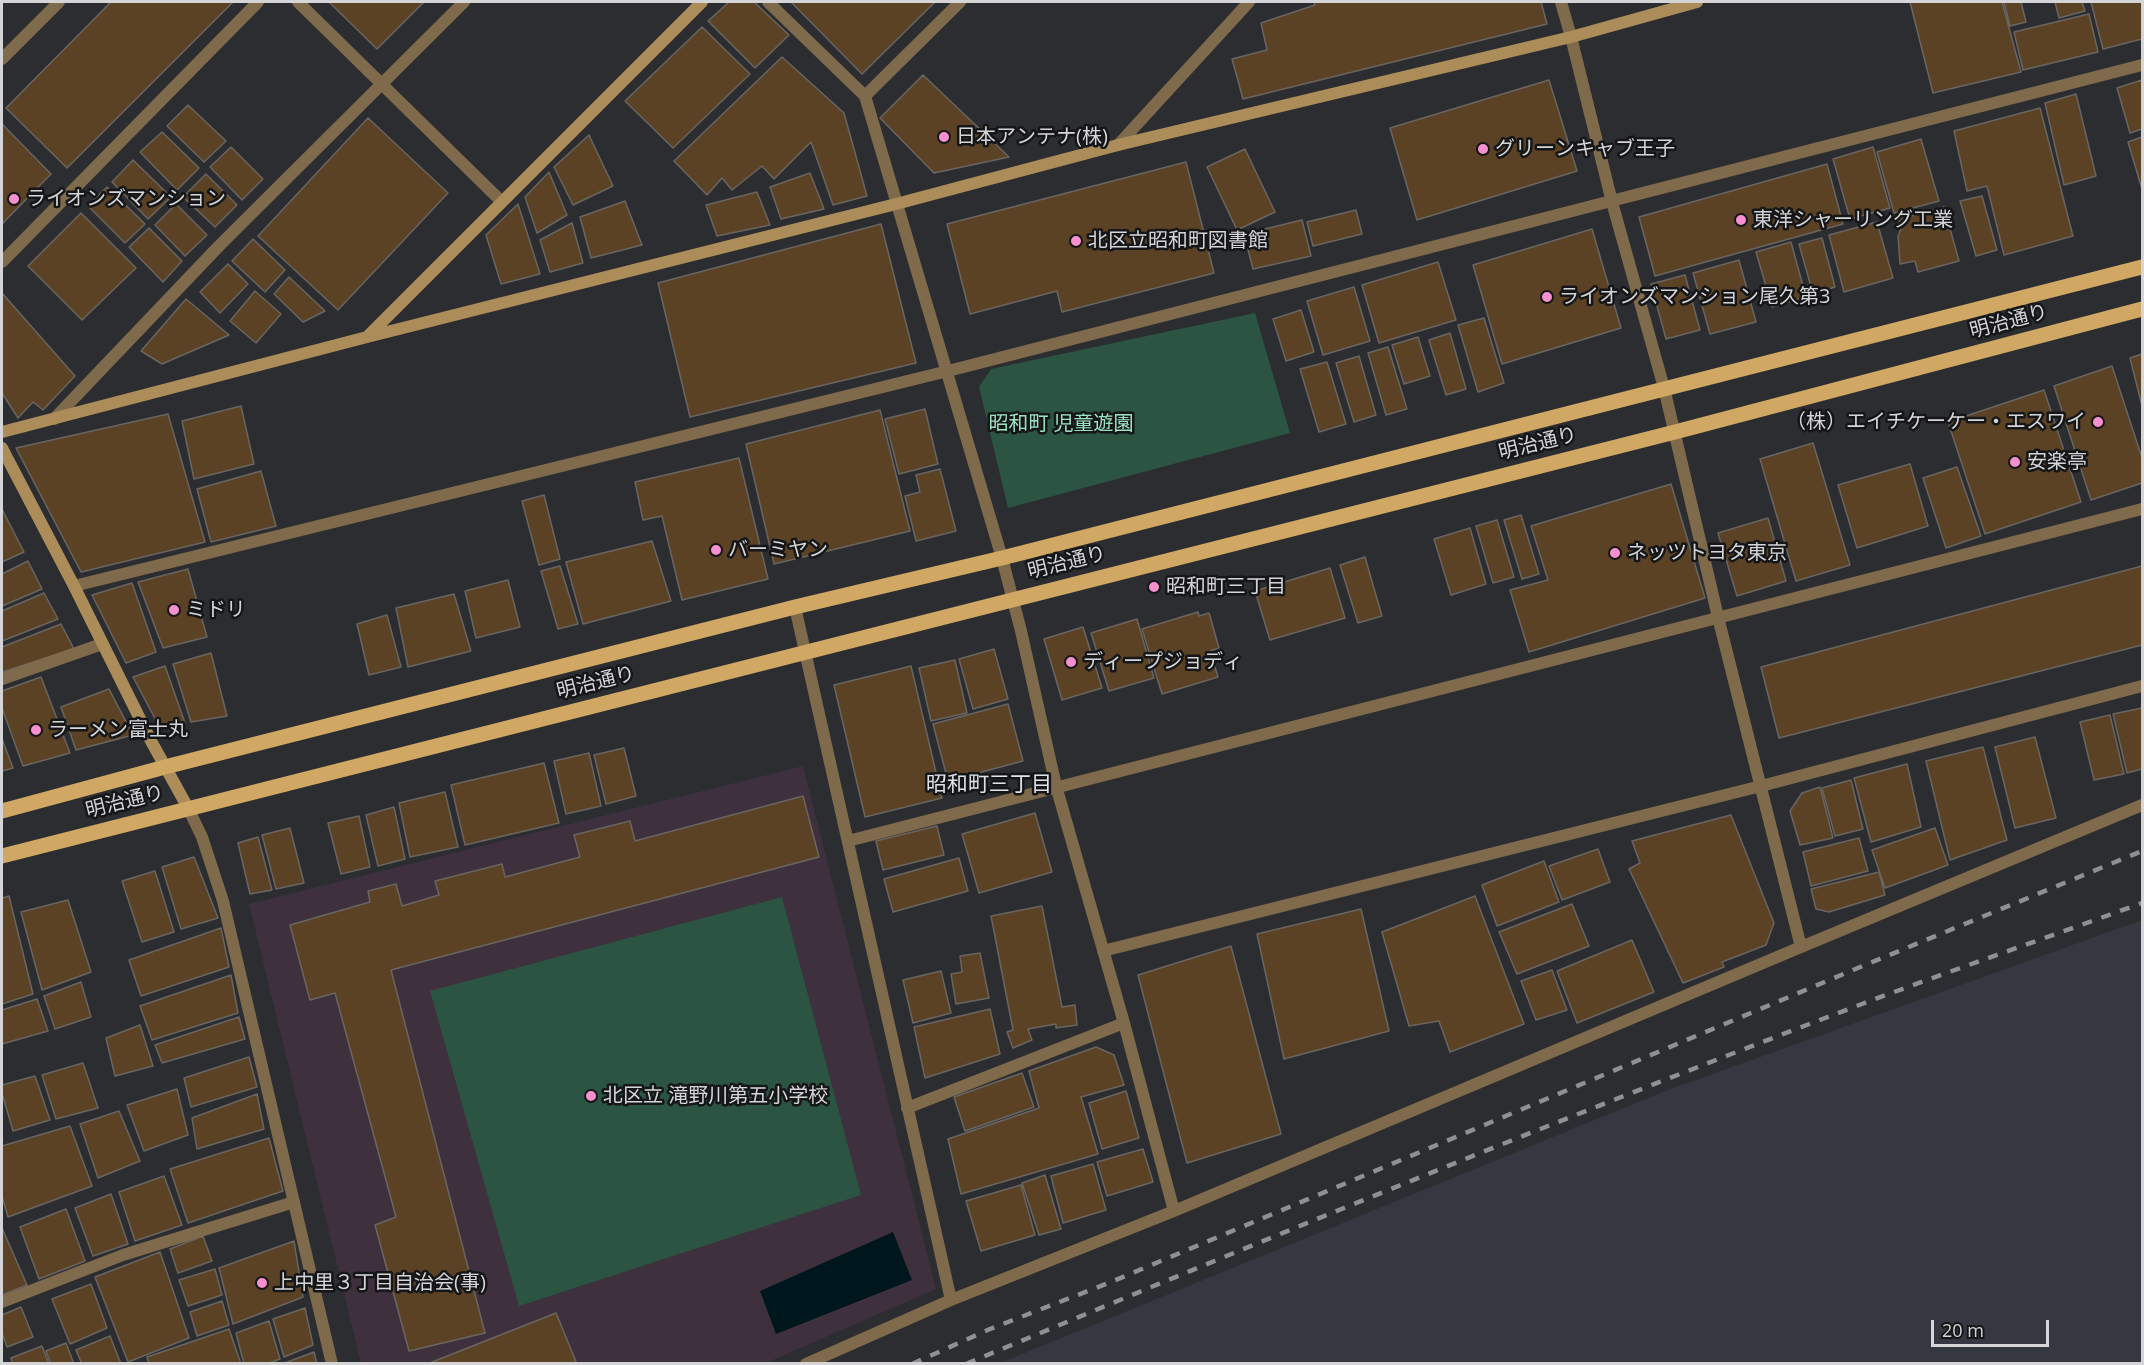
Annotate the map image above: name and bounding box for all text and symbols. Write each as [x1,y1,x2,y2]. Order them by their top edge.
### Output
place label: 日本アンテナ(株) [956,125,1108,149]
marker: 日本アンテナ(株) [937,130,951,144]
place label: グリーンキャブ王子 [1495,137,1675,161]
marker: グリーンキャブ王子 [1476,142,1490,156]
place label: ライオンズマンション [26,187,226,211]
marker: ライオンズマンション [7,192,21,206]
place label: 東洋シャーリング工業 [1753,208,1953,232]
marker: 東洋シャーリング工業 [1734,213,1748,227]
place label: 北区立昭和町図書館 [1088,229,1268,253]
marker: 北区立昭和町図書館 [1069,234,1083,248]
place label: ライオンズマンション尾久第3 [1559,285,1830,309]
marker: ライオンズマンション尾久第3 [1540,290,1554,304]
street label: 明治通り [1967,300,2051,344]
place label: （株）エイチケーケー・エスワイ [1786,410,2086,434]
park label: 昭和町 児童遊園 [988,412,1134,436]
marker: （株）エイチケーケー・エスワイ [2091,415,2105,429]
street label: 明治通り [1496,423,1580,465]
place label: 安楽亭 [2027,450,2087,474]
marker: 安楽亭 [2008,455,2022,469]
place label: バーミヤン [728,538,828,562]
place label: ネッツトヨタ東京 [1627,541,1787,565]
street label: 明治通り [1025,542,1109,584]
marker: バーミヤン [709,543,723,557]
marker: ネッツトヨタ東京 [1608,546,1622,560]
place label: 昭和町三丁目 [1166,575,1286,599]
marker: 昭和町三丁目 [1147,580,1161,594]
place label: ミドリ [186,598,246,622]
marker: ミドリ [167,603,181,617]
place label: ディープジョディ [1083,650,1243,674]
marker: ディープジョディ [1064,655,1078,669]
street label: 明治通り [554,662,638,704]
place label: ラーメン富士丸 [48,718,188,742]
marker: ラーメン富士丸 [29,723,43,737]
district label: 昭和町三丁目 [926,772,1052,798]
street label: 明治通り [83,781,167,823]
place label: 北区立 滝野川第五小学校 [603,1084,828,1108]
marker: 北区立 滝野川第五小学校 [584,1089,598,1103]
place label: 上中里３丁目自治会(事) [274,1271,486,1295]
marker: 上中里３丁目自治会(事) [255,1276,269,1290]
scale bar [1934,1308,2052,1346]
text: 20 m [1942,1318,1984,1342]

